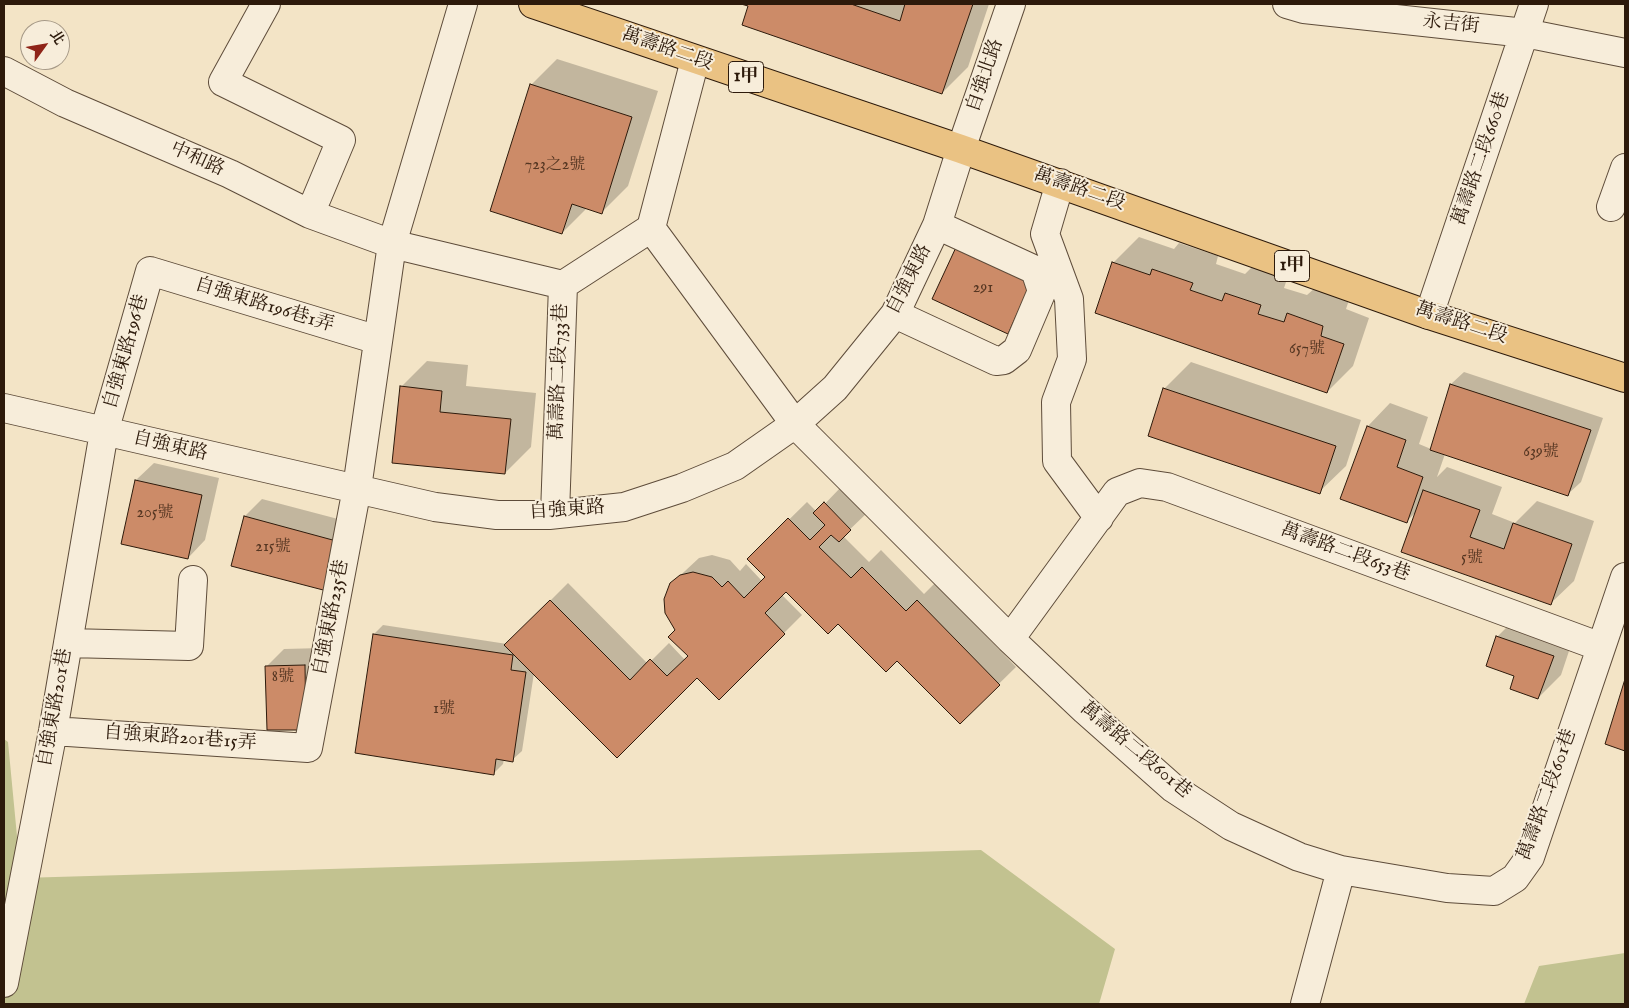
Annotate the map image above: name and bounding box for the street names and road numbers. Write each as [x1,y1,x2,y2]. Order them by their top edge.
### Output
street label: 永吉街 [1421,11,1481,39]
street label: 萬壽路二段 [618,24,716,76]
street label: 自強北路 [963,36,1009,116]
road number: 1甲 [728,62,764,92]
street label: 萬壽路二段660巷 [1449,89,1515,229]
street label: 中和路 [166,138,228,182]
street label: 萬壽路二段 [1030,164,1128,216]
street label: 自強東路 [883,241,937,319]
road number: 1甲 [1274,250,1310,282]
street label: 自強東路196巷1弄 [192,274,336,338]
street label: 自強東路196巷 [100,292,154,412]
street label: 萬壽路二段 [1412,298,1510,350]
street label: 萬壽路二段733巷 [546,303,574,441]
street label: 自強東路 [130,427,210,467]
street label: 自強東路 [528,497,606,525]
street label: 萬壽路二段653巷 [1277,519,1413,587]
street label: 自強東路235巷 [310,558,354,678]
street label: 自強東路201巷 [34,647,78,769]
street label: 萬壽路二段601巷 [1075,698,1195,804]
street label: 自強東路201巷15弄 [103,722,257,756]
street label: 萬壽路二段601巷 [1514,726,1582,864]

